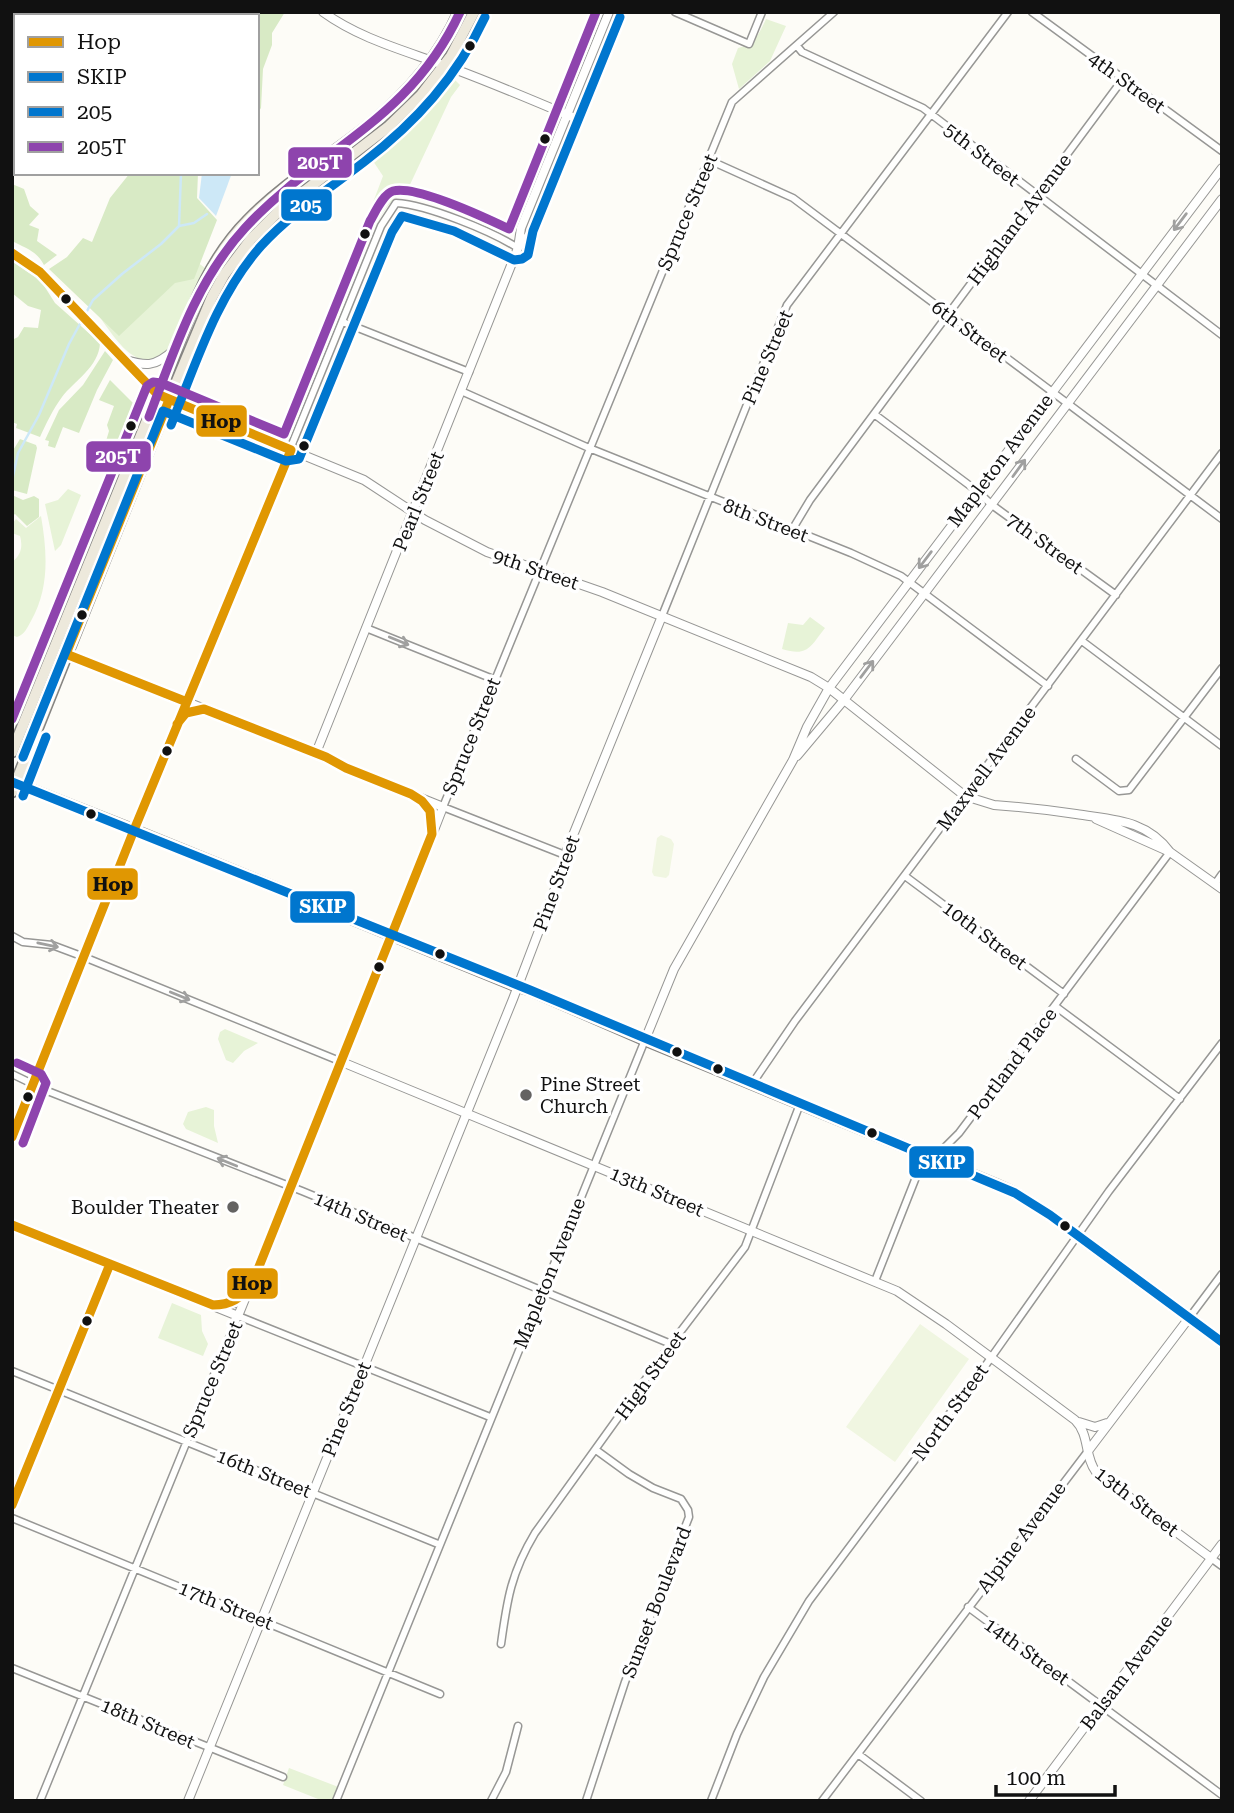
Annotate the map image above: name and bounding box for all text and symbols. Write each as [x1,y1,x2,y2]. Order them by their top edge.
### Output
legend [14,14,259,175]
text: Hop [77,30,121,54]
unlabelled marker [463,39,477,53]
street label: 4th Street [1084,47,1170,118]
text: SKIP [77,65,127,89]
text: 205 [77,100,112,124]
street label: 5th Street [939,118,1024,191]
unlabelled marker [538,132,552,146]
text: 205T [77,135,126,159]
line badge: 205T [287,146,353,179]
street label: Highland Avenue [963,149,1076,289]
text: 205T [297,151,343,174]
street label: Spruce Street [653,151,722,274]
line badge: 205 [280,188,333,222]
text: 205 [290,194,322,217]
one-way arrow [1173,212,1188,231]
unlabelled marker [358,227,372,241]
unlabelled marker [59,292,73,306]
street label: 6th Street [927,295,1012,367]
street label: Pine Street [737,307,798,408]
street label: Mapleton Avenue [943,389,1058,531]
line badge: Hop [195,404,248,438]
text: Hop [201,410,241,433]
unlabelled marker [124,419,138,433]
unlabelled marker [297,439,311,453]
line badge: 205T [85,440,152,473]
text: 205T [95,445,141,468]
street label: Pearl Street [388,448,449,554]
one-way arrow [1011,460,1026,478]
street label: 8th Street [720,494,812,547]
street label: 7th Street [1002,508,1088,579]
street label: 9th Street [490,544,582,595]
one-way arrow [918,550,933,568]
unlabelled marker [75,608,89,622]
one-way arrow [387,635,409,648]
one-way arrow [859,661,874,679]
street label: Spruce Street [438,674,505,798]
street label: Maxwell Avenue [932,701,1041,835]
unlabelled marker [160,744,174,758]
unlabelled marker [84,807,98,821]
street label: Pine Street [529,832,584,934]
line badge: Hop [86,867,139,901]
text: Hop [93,873,133,896]
line badge: SKIP [289,890,356,924]
text: SKIP [299,895,347,918]
street label: 10th Street [938,896,1032,975]
one-way arrow [36,939,59,953]
unlabelled marker [433,947,447,961]
unlabelled marker [372,960,386,974]
one-way arrow [169,990,191,1003]
street label: Portland Place [963,1003,1062,1123]
unlabelled marker [670,1045,684,1059]
unlabelled marker [711,1062,725,1076]
place label: Pine Street Church [540,1073,640,1118]
marker: Pine Street Church [518,1087,534,1103]
unlabelled marker [21,1090,35,1104]
unlabelled marker [865,1126,879,1140]
line badge: SKIP [908,1145,975,1179]
text: SKIP [918,1151,966,1174]
one-way arrow [217,1155,239,1168]
street label: 13th Street [606,1161,707,1222]
street label: 14th Street [310,1186,411,1247]
street label: Mapleton Avenue [509,1194,590,1352]
place label: Boulder Theater [71,1196,219,1219]
marker: Boulder Theater [225,1199,241,1215]
unlabelled marker [1058,1219,1072,1233]
line badge: Hop [226,1267,279,1300]
text: Hop [232,1272,272,1295]
unlabelled marker [80,1314,94,1328]
street label: Spruce Street [178,1318,247,1441]
street label: High Street [610,1326,690,1424]
street label: Pine Street [317,1358,376,1460]
street label: North Street [908,1360,993,1465]
street label: 16th Street [213,1444,314,1503]
street label: 13th Street [1090,1462,1183,1541]
street label: Alpine Avenue [972,1477,1071,1598]
street label: Sunset Boulevard [617,1523,696,1681]
street label: 17th Street [175,1576,276,1635]
street label: Balsam Avenue [1076,1610,1177,1734]
street label: 14th Street [980,1613,1074,1690]
street label: 18th Street [97,1693,198,1754]
scale bar [996,1754,1115,1798]
text: 100 m [1006,1766,1066,1790]

